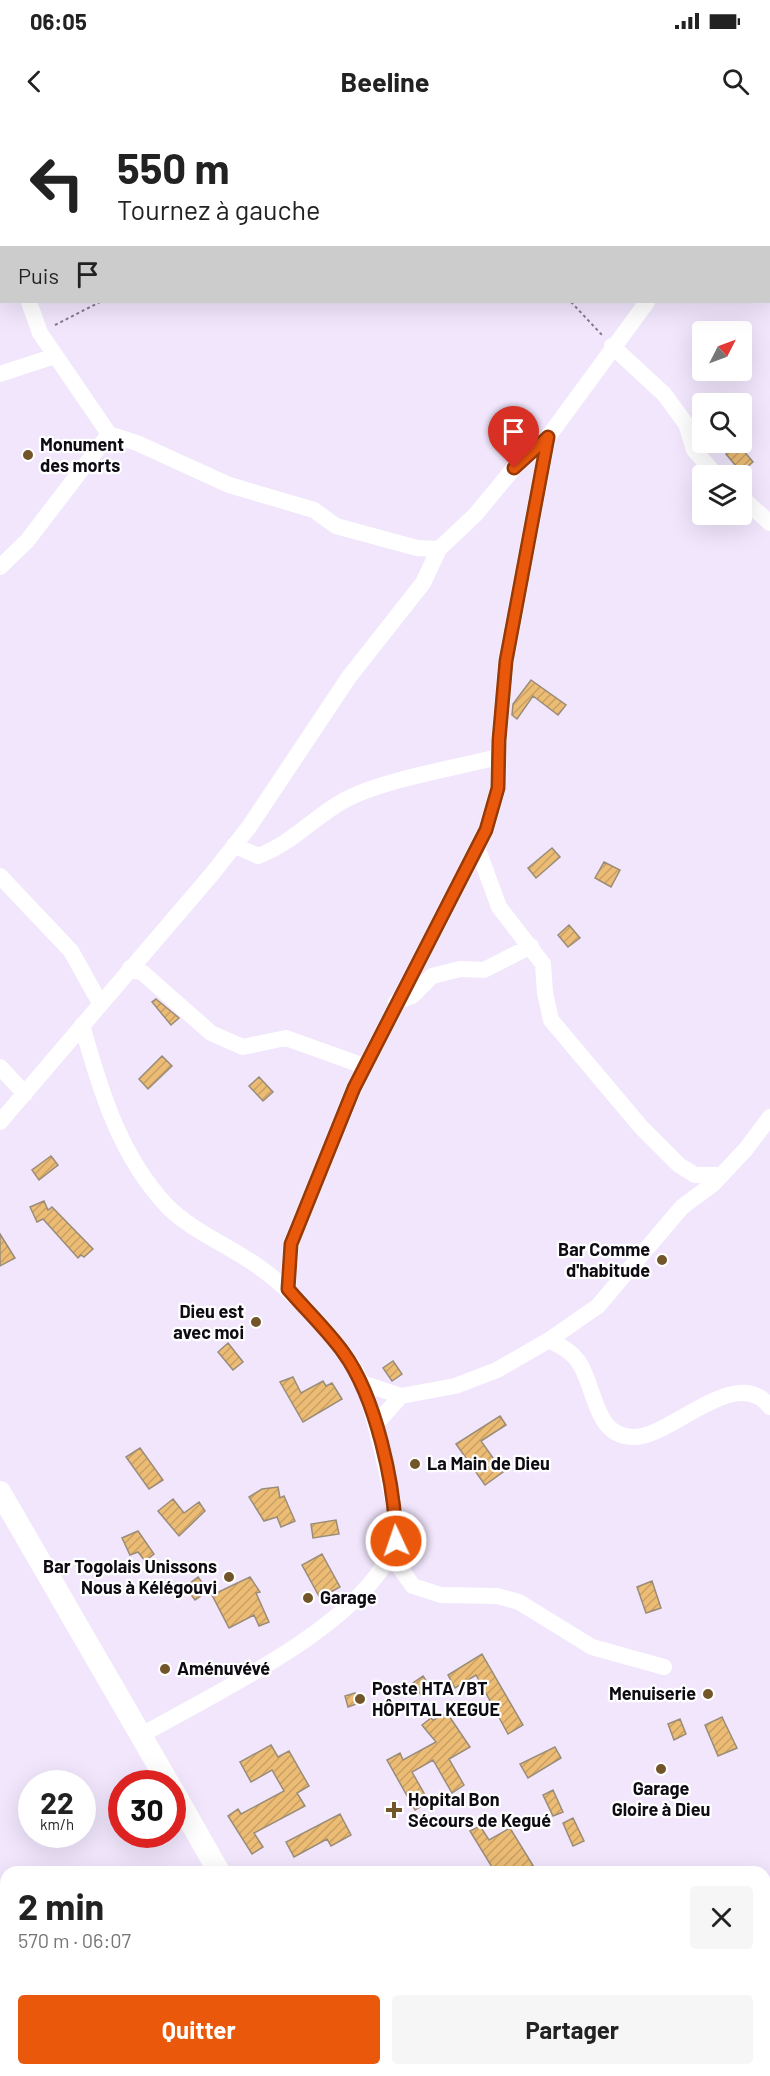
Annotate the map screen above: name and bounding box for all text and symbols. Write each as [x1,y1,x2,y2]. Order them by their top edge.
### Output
text: 06:05 [30,8,87,34]
icon: back [18,65,51,98]
text: Beeline [340,65,430,97]
icon: search [719,65,752,98]
text: 550 m [117,142,230,192]
icon: left [18,144,96,222]
text: Tournez à gauche [117,193,320,225]
icon: arrive [71,258,104,291]
text: Puis [18,262,59,288]
north arrow [692,321,752,381]
map controls [692,321,752,525]
button: search [692,393,752,453]
pin [488,406,539,468]
icon: arrive [497,415,530,448]
place label: Monument des morts [40,433,124,476]
marker: Monument des morts [21,448,35,462]
button: layers [692,465,752,525]
place label: Bar Comme d'habitude [558,1238,650,1281]
marker: Bar Comme d'habitude [655,1253,669,1267]
place label: Dieu est avec moi [173,1300,244,1343]
marker: Dieu est avec moi [249,1315,263,1329]
place label: La Main de Dieu [427,1452,550,1474]
marker: La Main de Dieu [408,1457,422,1471]
position arrow [364,1509,428,1573]
place label: Bar Togolais Unissons Nous à Kélégouvi [43,1555,217,1598]
marker: Bar Togolais Unissons Nous à Kélégouvi [222,1570,236,1584]
place label: Garage [320,1586,377,1608]
marker: Garage [301,1591,315,1605]
place label: Aménuvévé [177,1657,270,1679]
marker: Aménuvévé [158,1662,172,1676]
place label: Poste HTA /BT HÔPITAL KEGUE [372,1677,500,1720]
place label: Menuiserie [609,1682,696,1704]
marker: Menuiserie [701,1687,715,1701]
marker: Poste HTA /BT HÔPITAL KEGUE [353,1692,367,1706]
marker: Garage Gloire à Dieu [654,1762,668,1776]
speed limit sign: 30 [108,1770,186,1848]
place label: Garage Gloire à Dieu [612,1777,710,1820]
text: 22 [40,1784,74,1820]
place label: Hopital Bon Sécours de Kegué [408,1788,551,1831]
marker: Hopital Bon Sécours de Kegué [385,1801,403,1819]
text: km/h [40,1815,74,1833]
text: 2 min [18,1884,104,1927]
button: close [690,1886,753,1949]
text: 570 m · 06:07 [18,1928,131,1952]
button: Quitter [18,1995,380,2064]
button: Partager [392,1995,753,2064]

